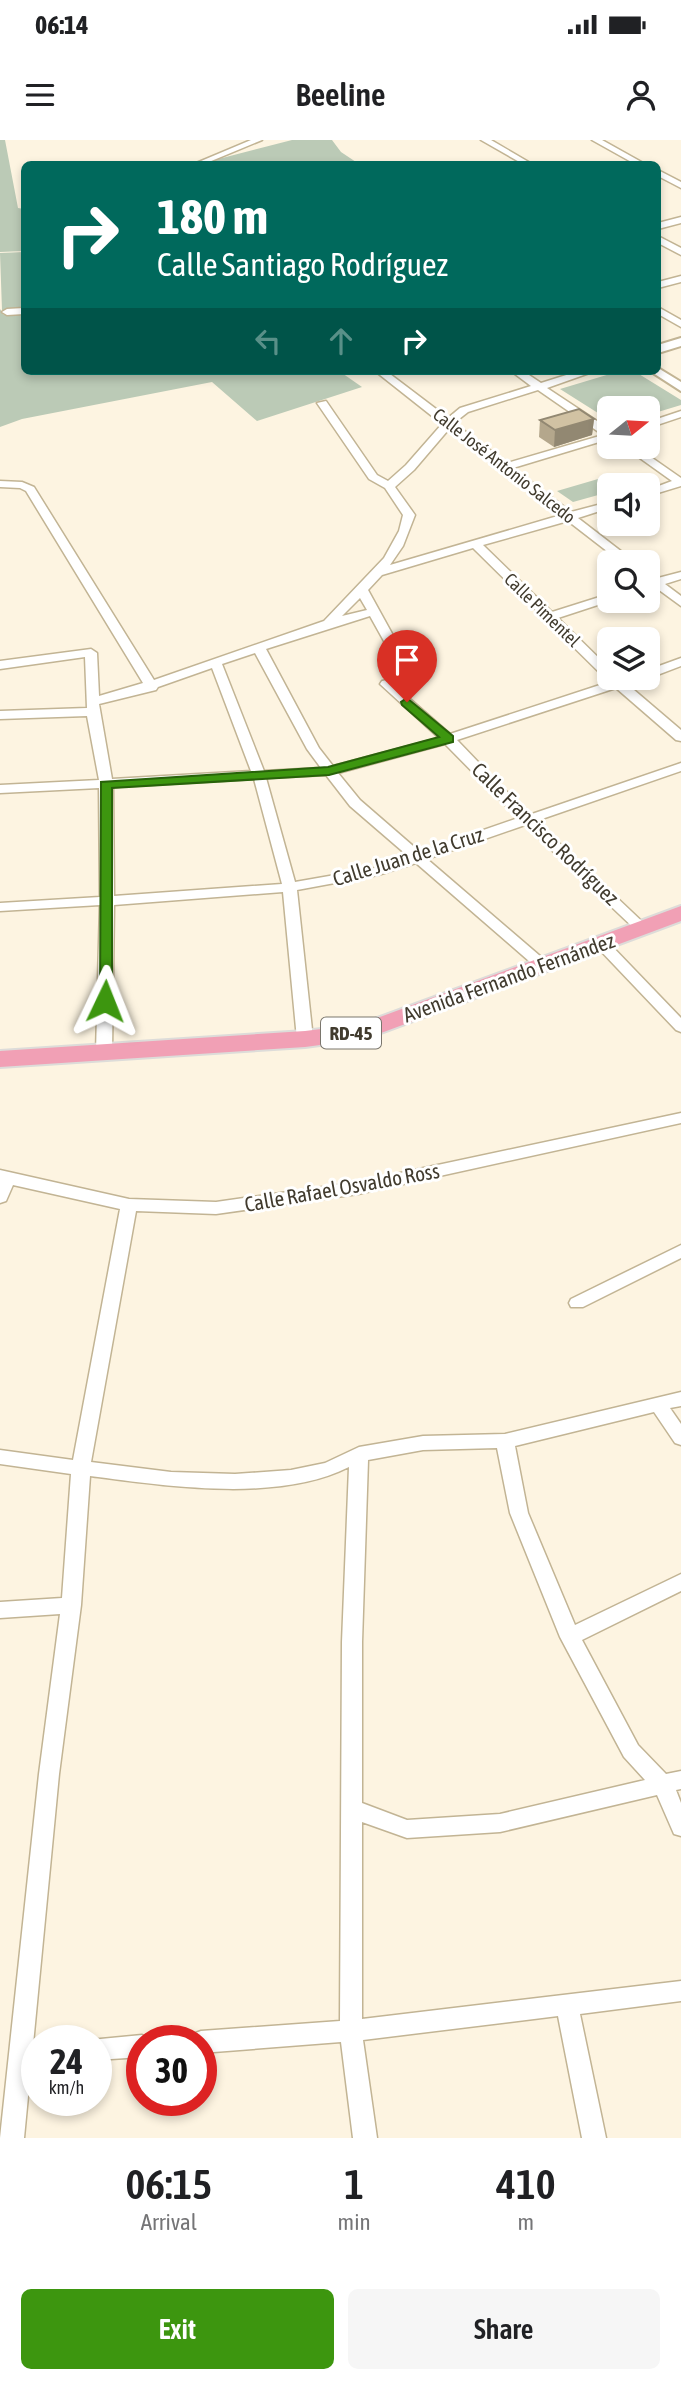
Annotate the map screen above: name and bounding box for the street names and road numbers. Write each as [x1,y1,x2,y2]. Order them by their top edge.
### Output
street label: Calle José Antonio Salcedo [429,404,580,528]
street label: Calle Pimentel [500,568,585,651]
street label: Calle Francisco Rodríguez [467,757,624,910]
street label: Calle Juan de la Cruz [330,822,486,890]
street label: Avenida Fernando Fernández [400,927,618,1027]
road number: RD-45 [321,1018,381,1048]
street label: Calle Rafael Osvaldo Ross [243,1158,441,1216]

